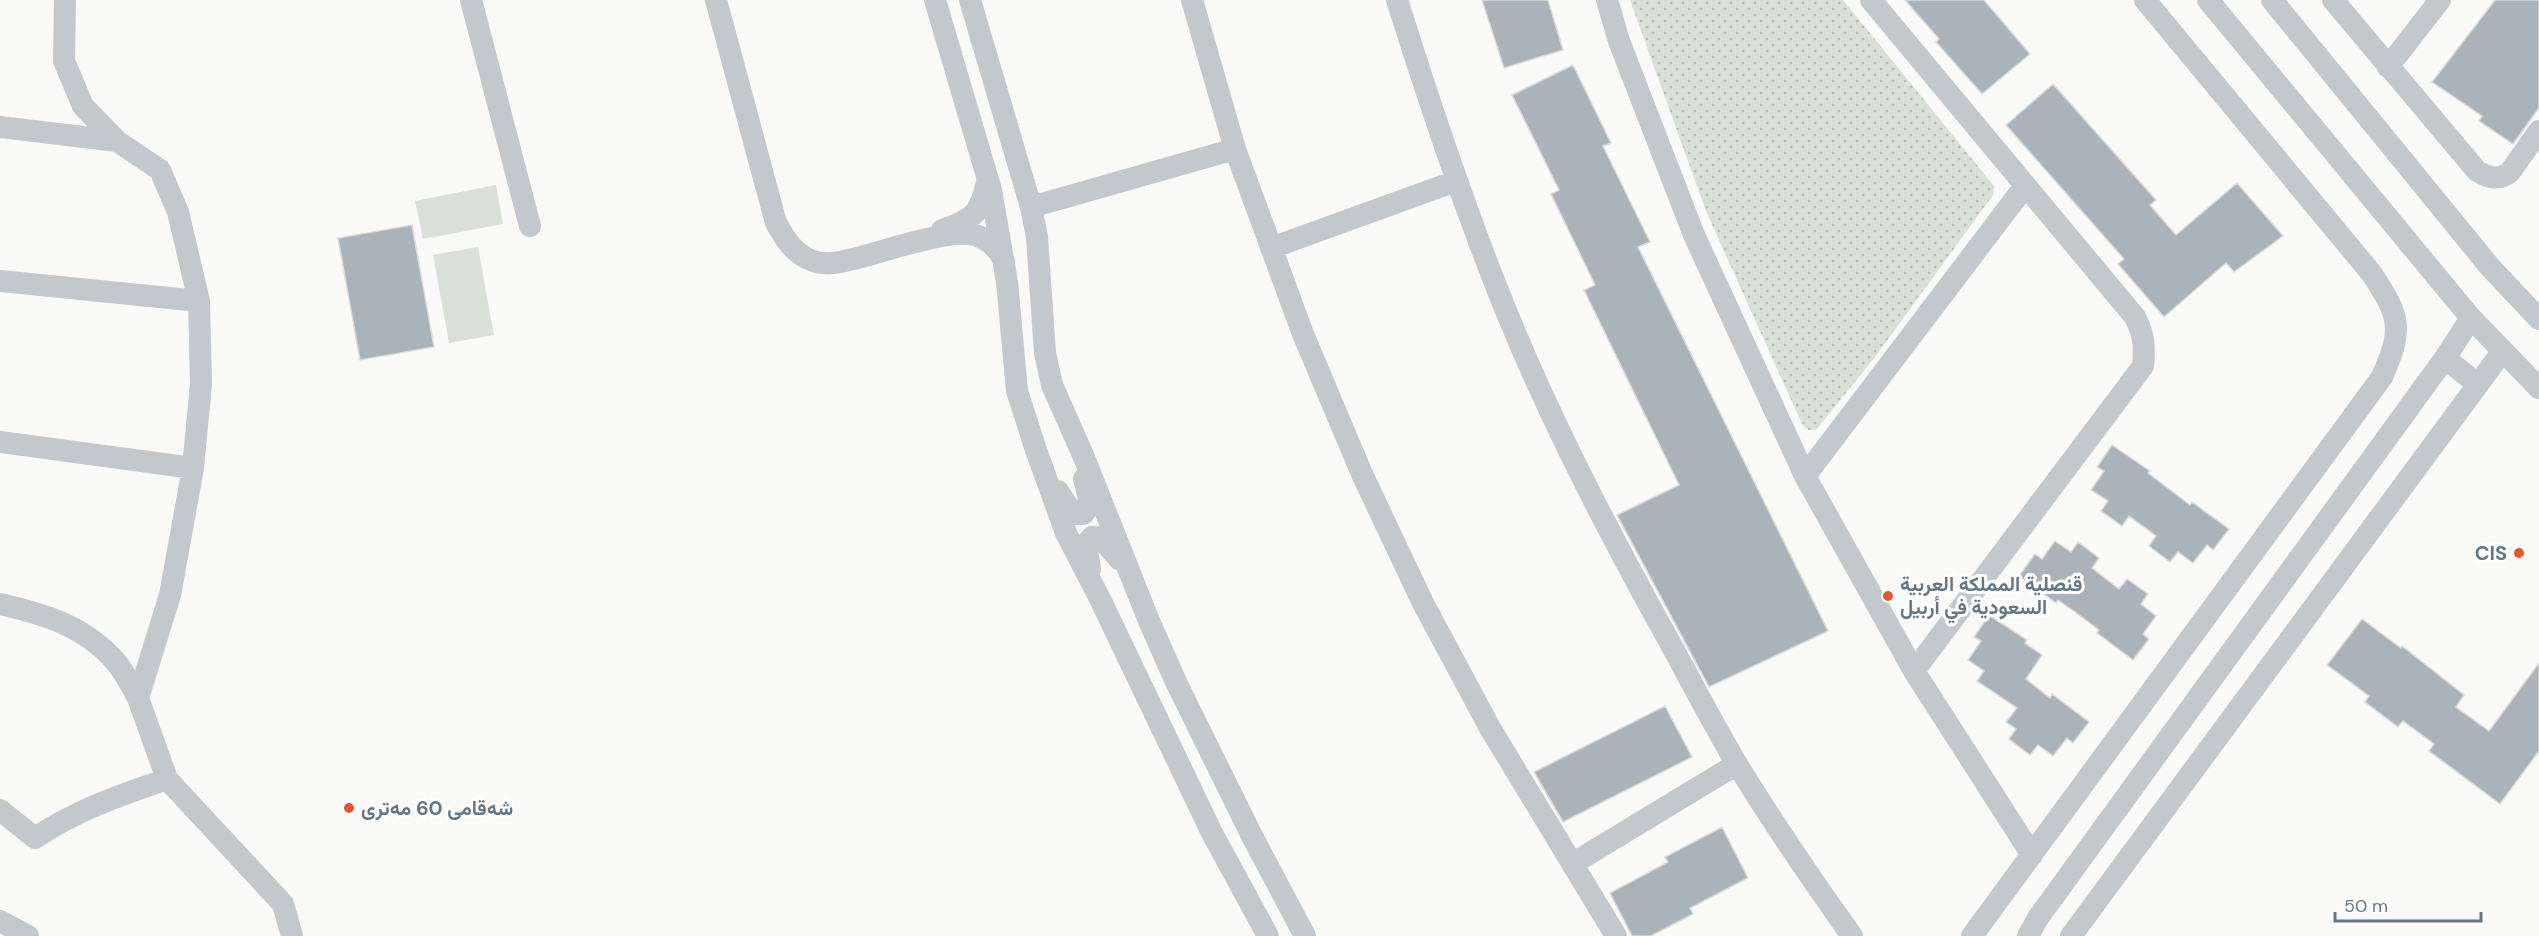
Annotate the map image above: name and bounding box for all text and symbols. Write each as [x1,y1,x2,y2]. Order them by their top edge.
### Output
place label: CIS [2475,540,2507,566]
marker: CIS [2512,546,2526,560]
place label: قنصلية المملكة العربية السعودية في أربيل [1900,571,2082,624]
marker: قنصلية المملكة العربية السعودية في أربيل [1881,589,1895,603]
place label: شەقامی 60 مەتری [361,795,513,821]
marker: شەقامی 60 مەتری [342,801,356,815]
scale bar [2335,885,2480,923]
text: 50 m [2344,894,2388,918]

